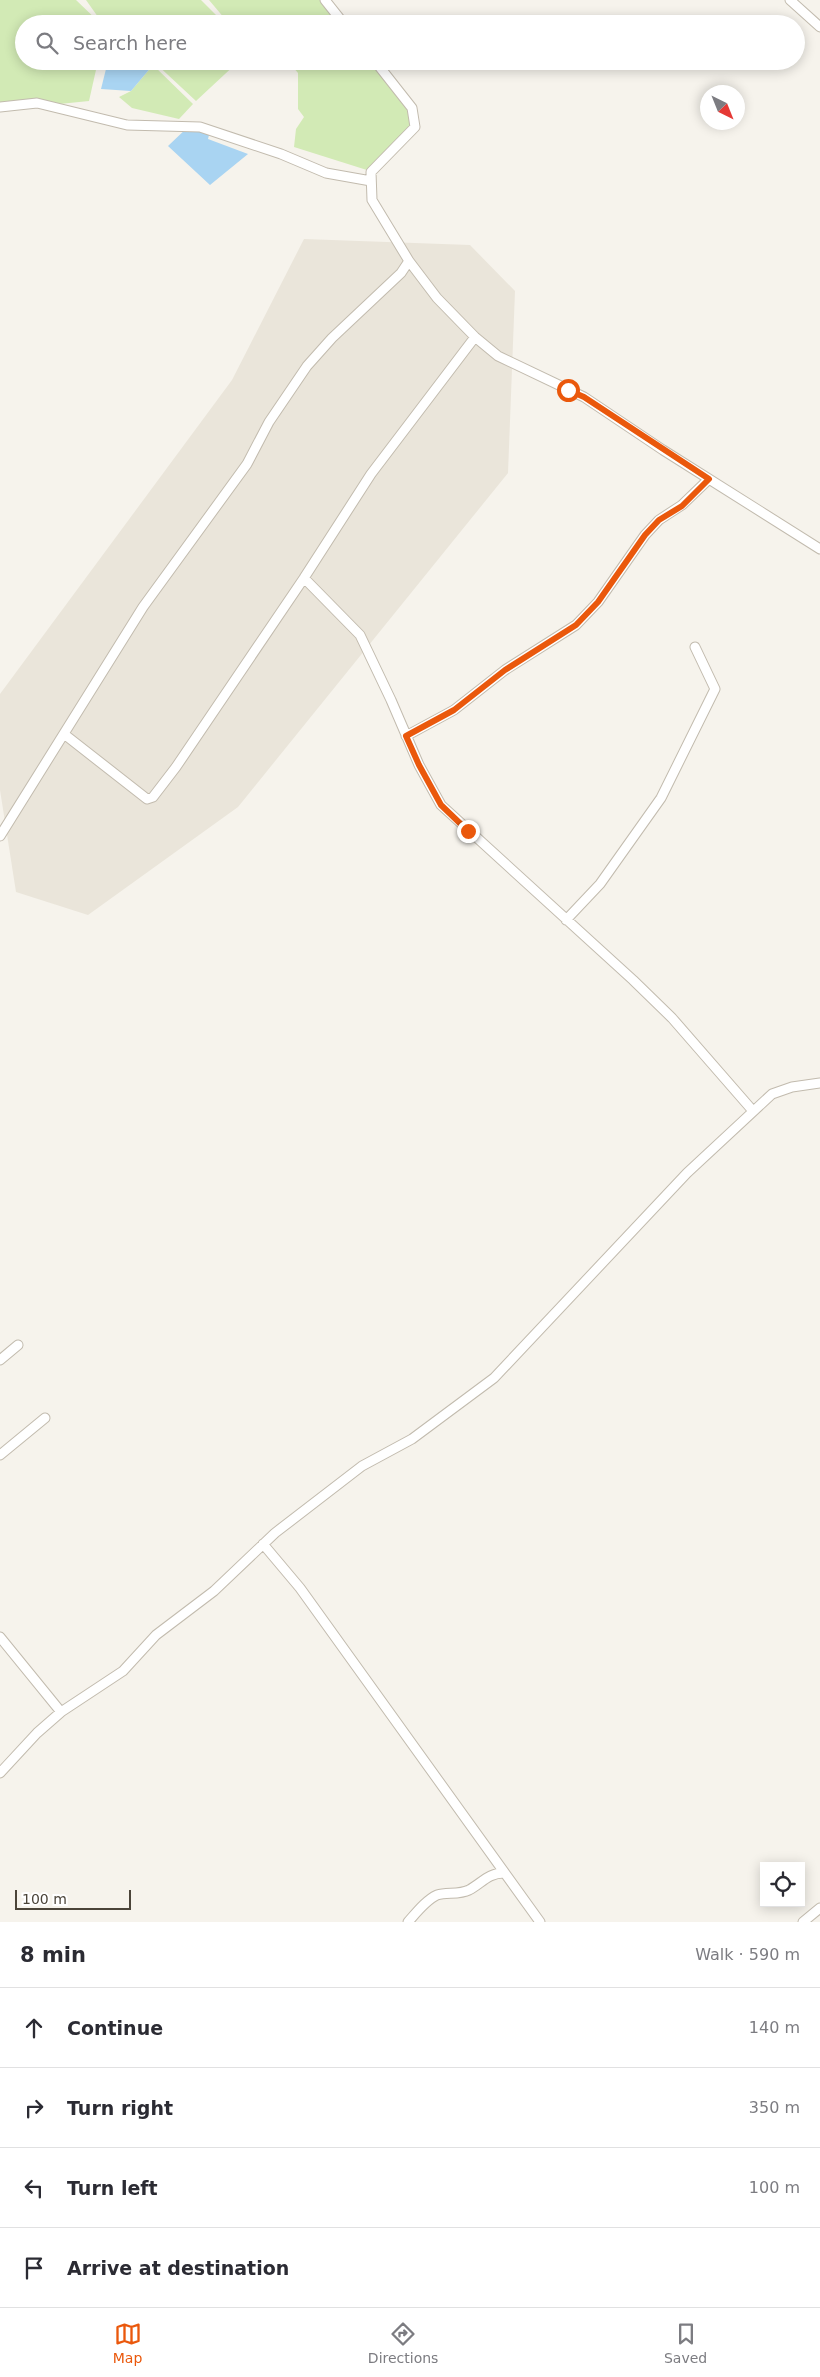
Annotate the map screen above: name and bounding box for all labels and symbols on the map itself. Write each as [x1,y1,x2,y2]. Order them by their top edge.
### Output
north arrow [700,85,745,130]
route start [557,379,580,402]
route end [457,820,480,843]
scale bar [15,1887,131,1910]

